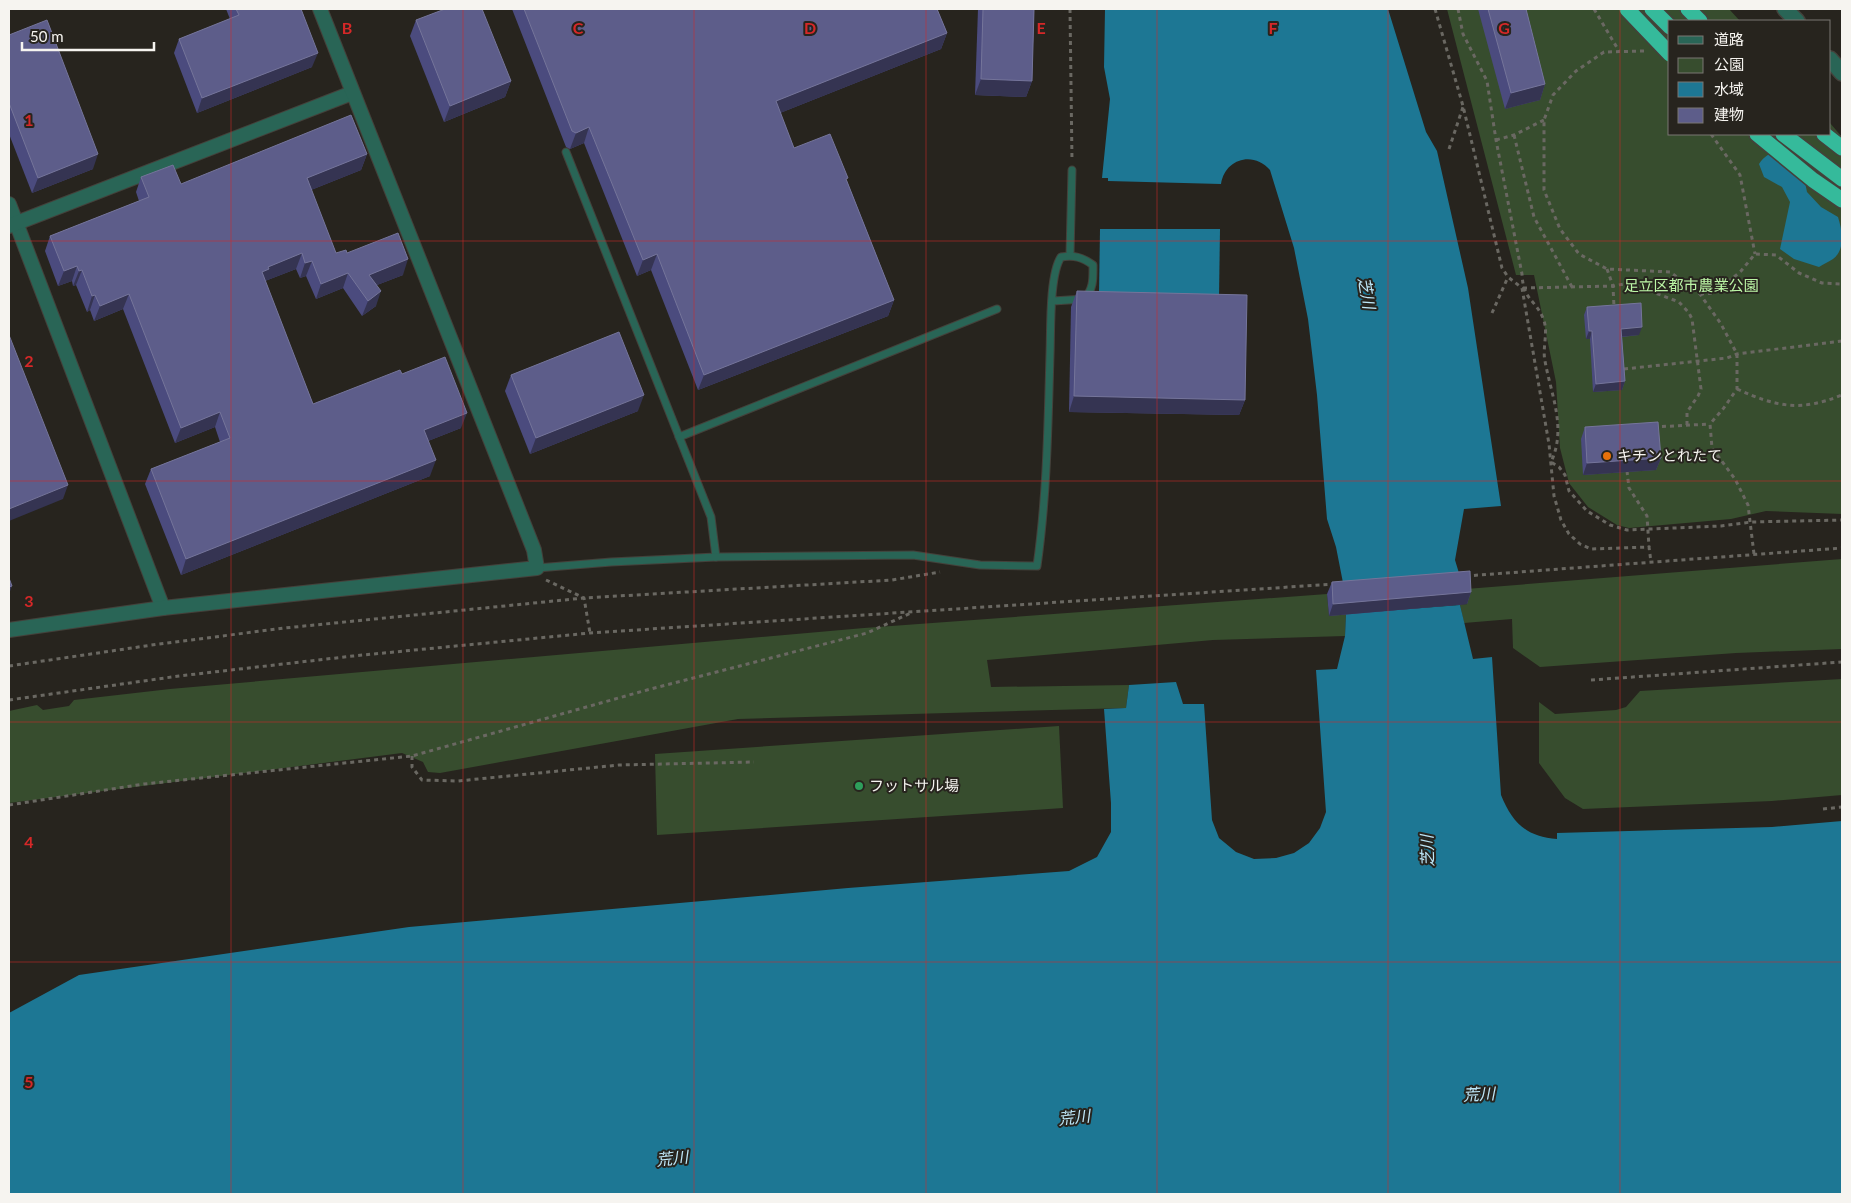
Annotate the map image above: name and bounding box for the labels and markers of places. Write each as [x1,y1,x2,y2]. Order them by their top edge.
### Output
place label: キチンとれたて [1617,446,1722,464]
marker: キチンとれたて [1601,450,1613,462]
place label: フットサル場 [869,776,959,794]
marker: フットサル場 [853,780,865,792]

